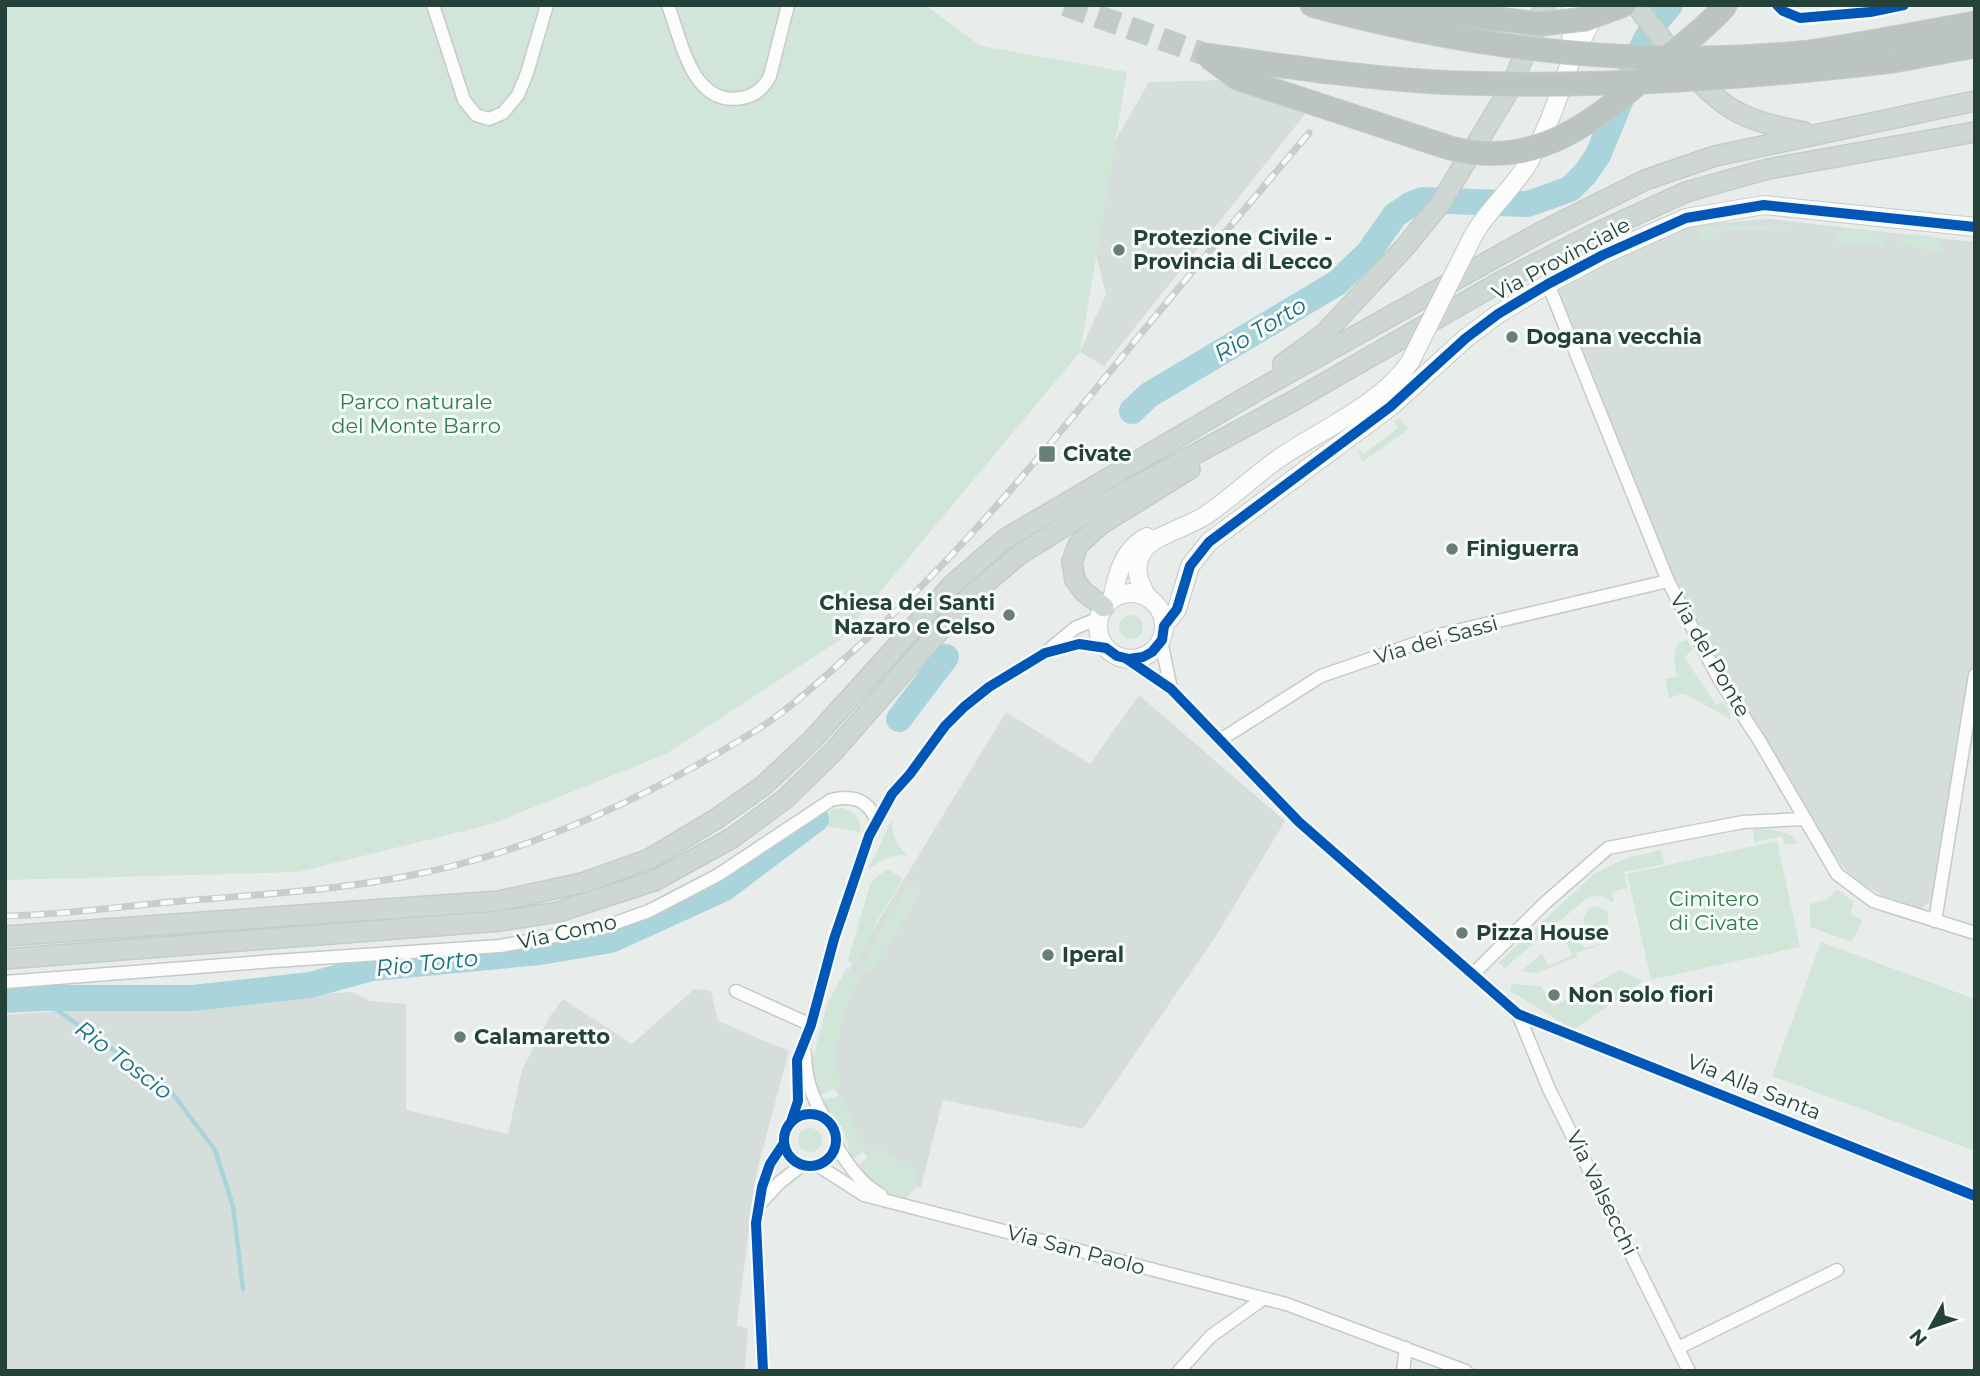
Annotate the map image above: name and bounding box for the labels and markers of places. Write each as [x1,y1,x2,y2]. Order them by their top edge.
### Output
place label: Protezione Civile - Provincia di Lecco [1133,225,1333,274]
marker: Protezione Civile - Provincia di Lecco [1111,242,1127,258]
place label: Dogana vecchia [1526,324,1702,349]
marker: Dogana vecchia [1504,329,1520,345]
place label: Civate [1063,441,1132,466]
marker: Civate [1037,444,1057,464]
place label: Finiguerra [1466,536,1579,561]
marker: Finiguerra [1444,541,1460,557]
place label: Chiesa dei Santi Nazaro e Celso [819,590,995,639]
marker: Chiesa dei Santi Nazaro e Celso [1001,607,1017,623]
place label: Pizza House [1476,920,1609,945]
marker: Pizza House [1454,925,1470,941]
place label: Iperal [1062,942,1124,967]
marker: Iperal [1040,947,1056,963]
place label: Non solo fiori [1568,982,1714,1007]
marker: Non solo fiori [1546,987,1562,1003]
place label: Calamaretto [474,1024,610,1049]
marker: Calamaretto [452,1029,468,1045]

